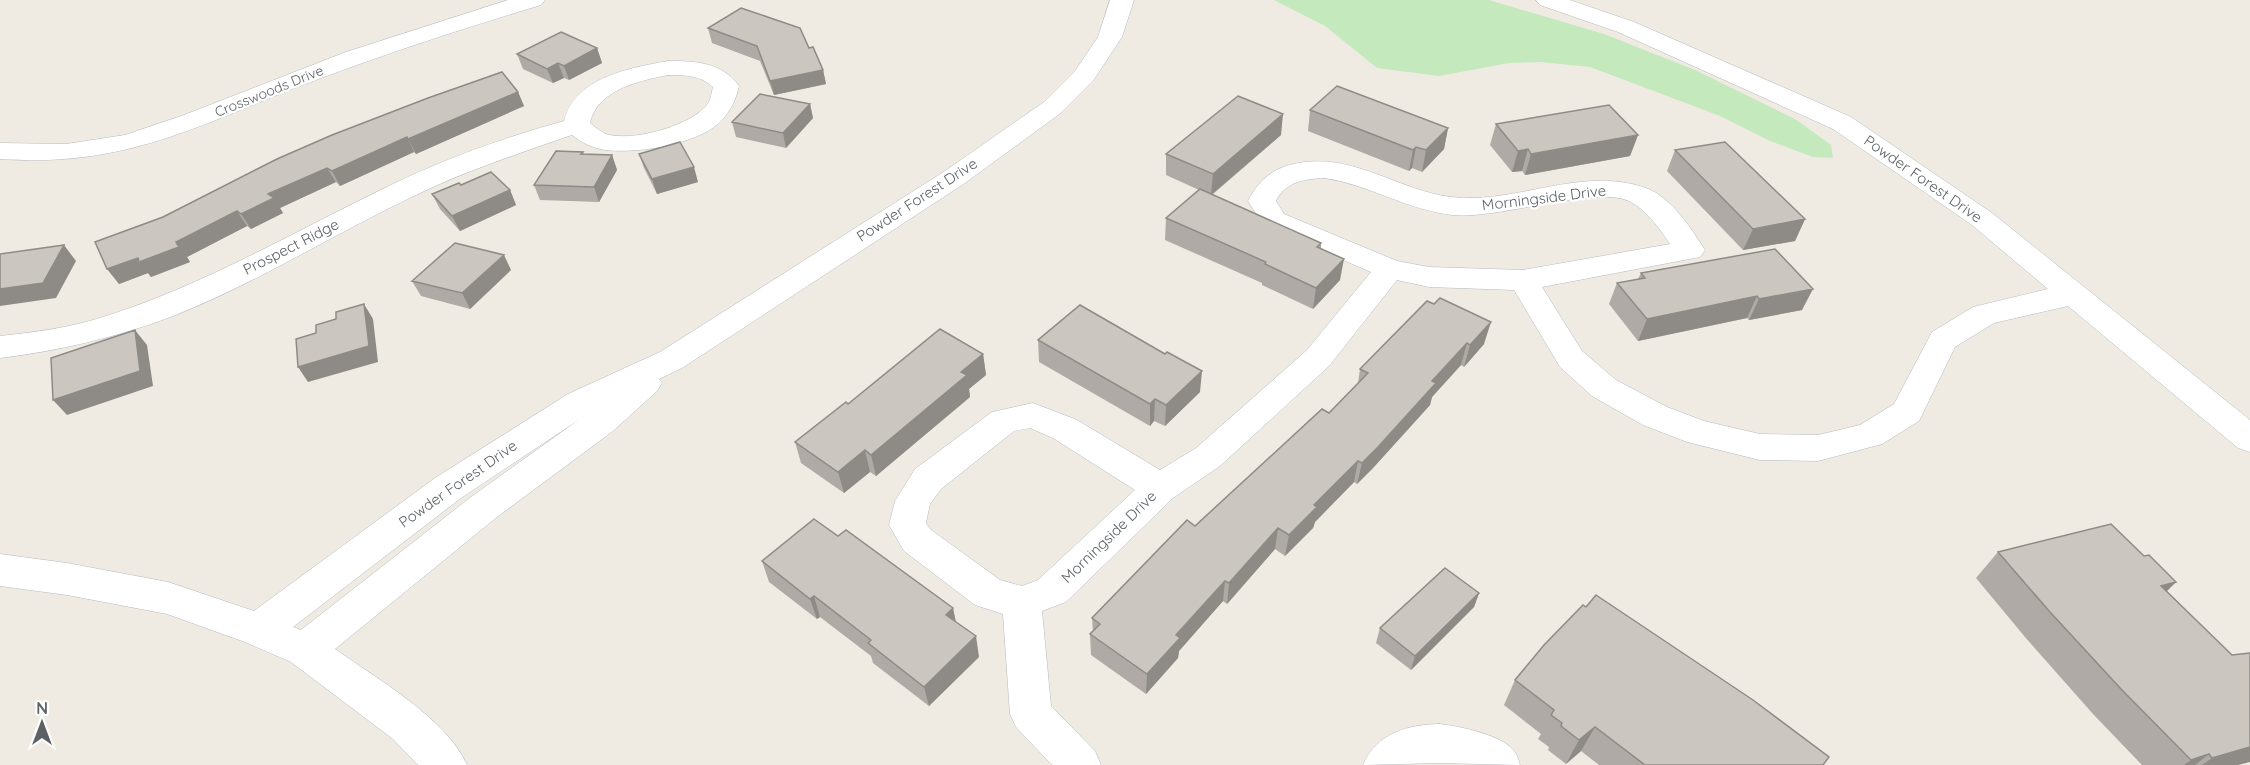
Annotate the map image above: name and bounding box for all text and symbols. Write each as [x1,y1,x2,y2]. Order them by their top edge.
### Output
street label: Crosswoods Drive [212,61,326,121]
street label: Powder Forest Drive [1860,131,1986,227]
street label: Powder Forest Drive [853,153,981,246]
street label: Morningside Drive [1481,180,1607,215]
street label: Prospect Ridge [240,214,342,279]
street label: Powder Forest Drive [395,436,521,532]
street label: Morningside Drive [1057,486,1160,587]
north arrow [12,693,72,753]
text: N [36,698,48,718]

